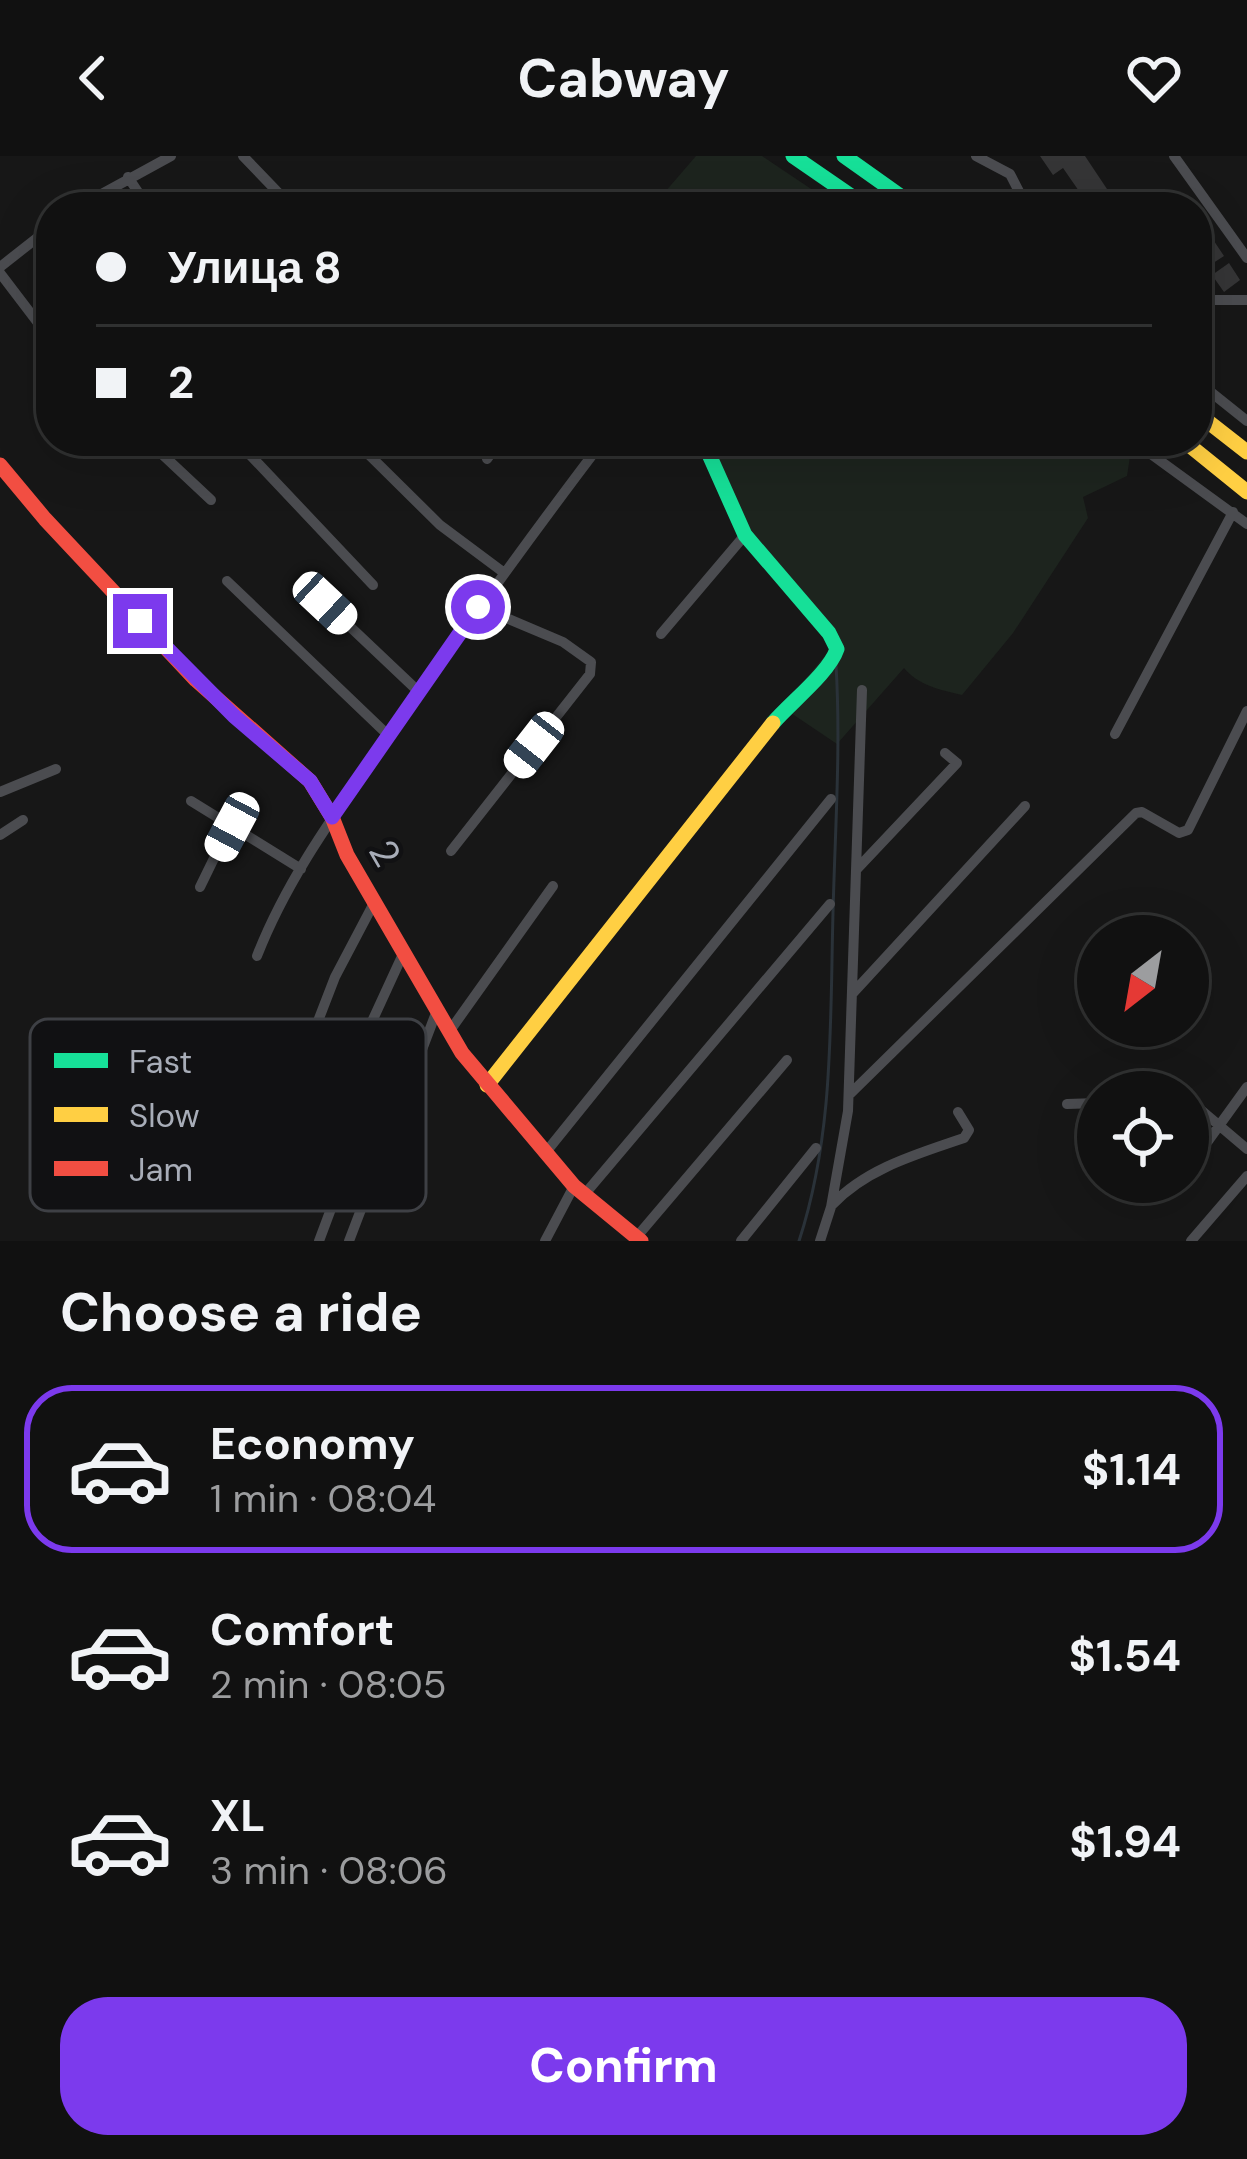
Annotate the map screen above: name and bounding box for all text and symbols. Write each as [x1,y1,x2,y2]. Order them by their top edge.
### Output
text: Cabway [517,43,730,114]
icon: back [60,45,126,111]
icon: heart [1121,45,1187,111]
text: Улица 8 [168,238,342,297]
text: 2 [168,353,194,412]
car [286,565,364,641]
route start [451,580,505,634]
route end [113,594,167,648]
car [498,706,570,784]
car [199,787,265,867]
street label: 2 [357,831,413,875]
north arrow [1077,915,1209,1047]
map controls [1077,915,1209,1203]
legend [30,1019,426,1211]
text: Fast [129,1040,192,1083]
button: locate [1077,1071,1209,1203]
text: Slow [129,1094,200,1137]
text: Jam [129,1148,193,1191]
text: Choose a ride [60,1277,422,1348]
text: Economy [210,1414,415,1473]
icon: car [66,1415,174,1523]
text: $1.14 [1082,1440,1181,1499]
text: 1 min · 08:04 [210,1473,436,1524]
text: Comfort [210,1600,394,1659]
icon: car [66,1601,174,1709]
text: $1.54 [1069,1626,1181,1685]
text: 2 min · 08:05 [210,1659,447,1710]
text: XL [210,1786,265,1845]
icon: car [66,1787,174,1895]
text: $1.94 [1070,1812,1181,1871]
text: 3 min · 08:06 [210,1845,448,1896]
button: Confirm [60,1997,1187,2135]

